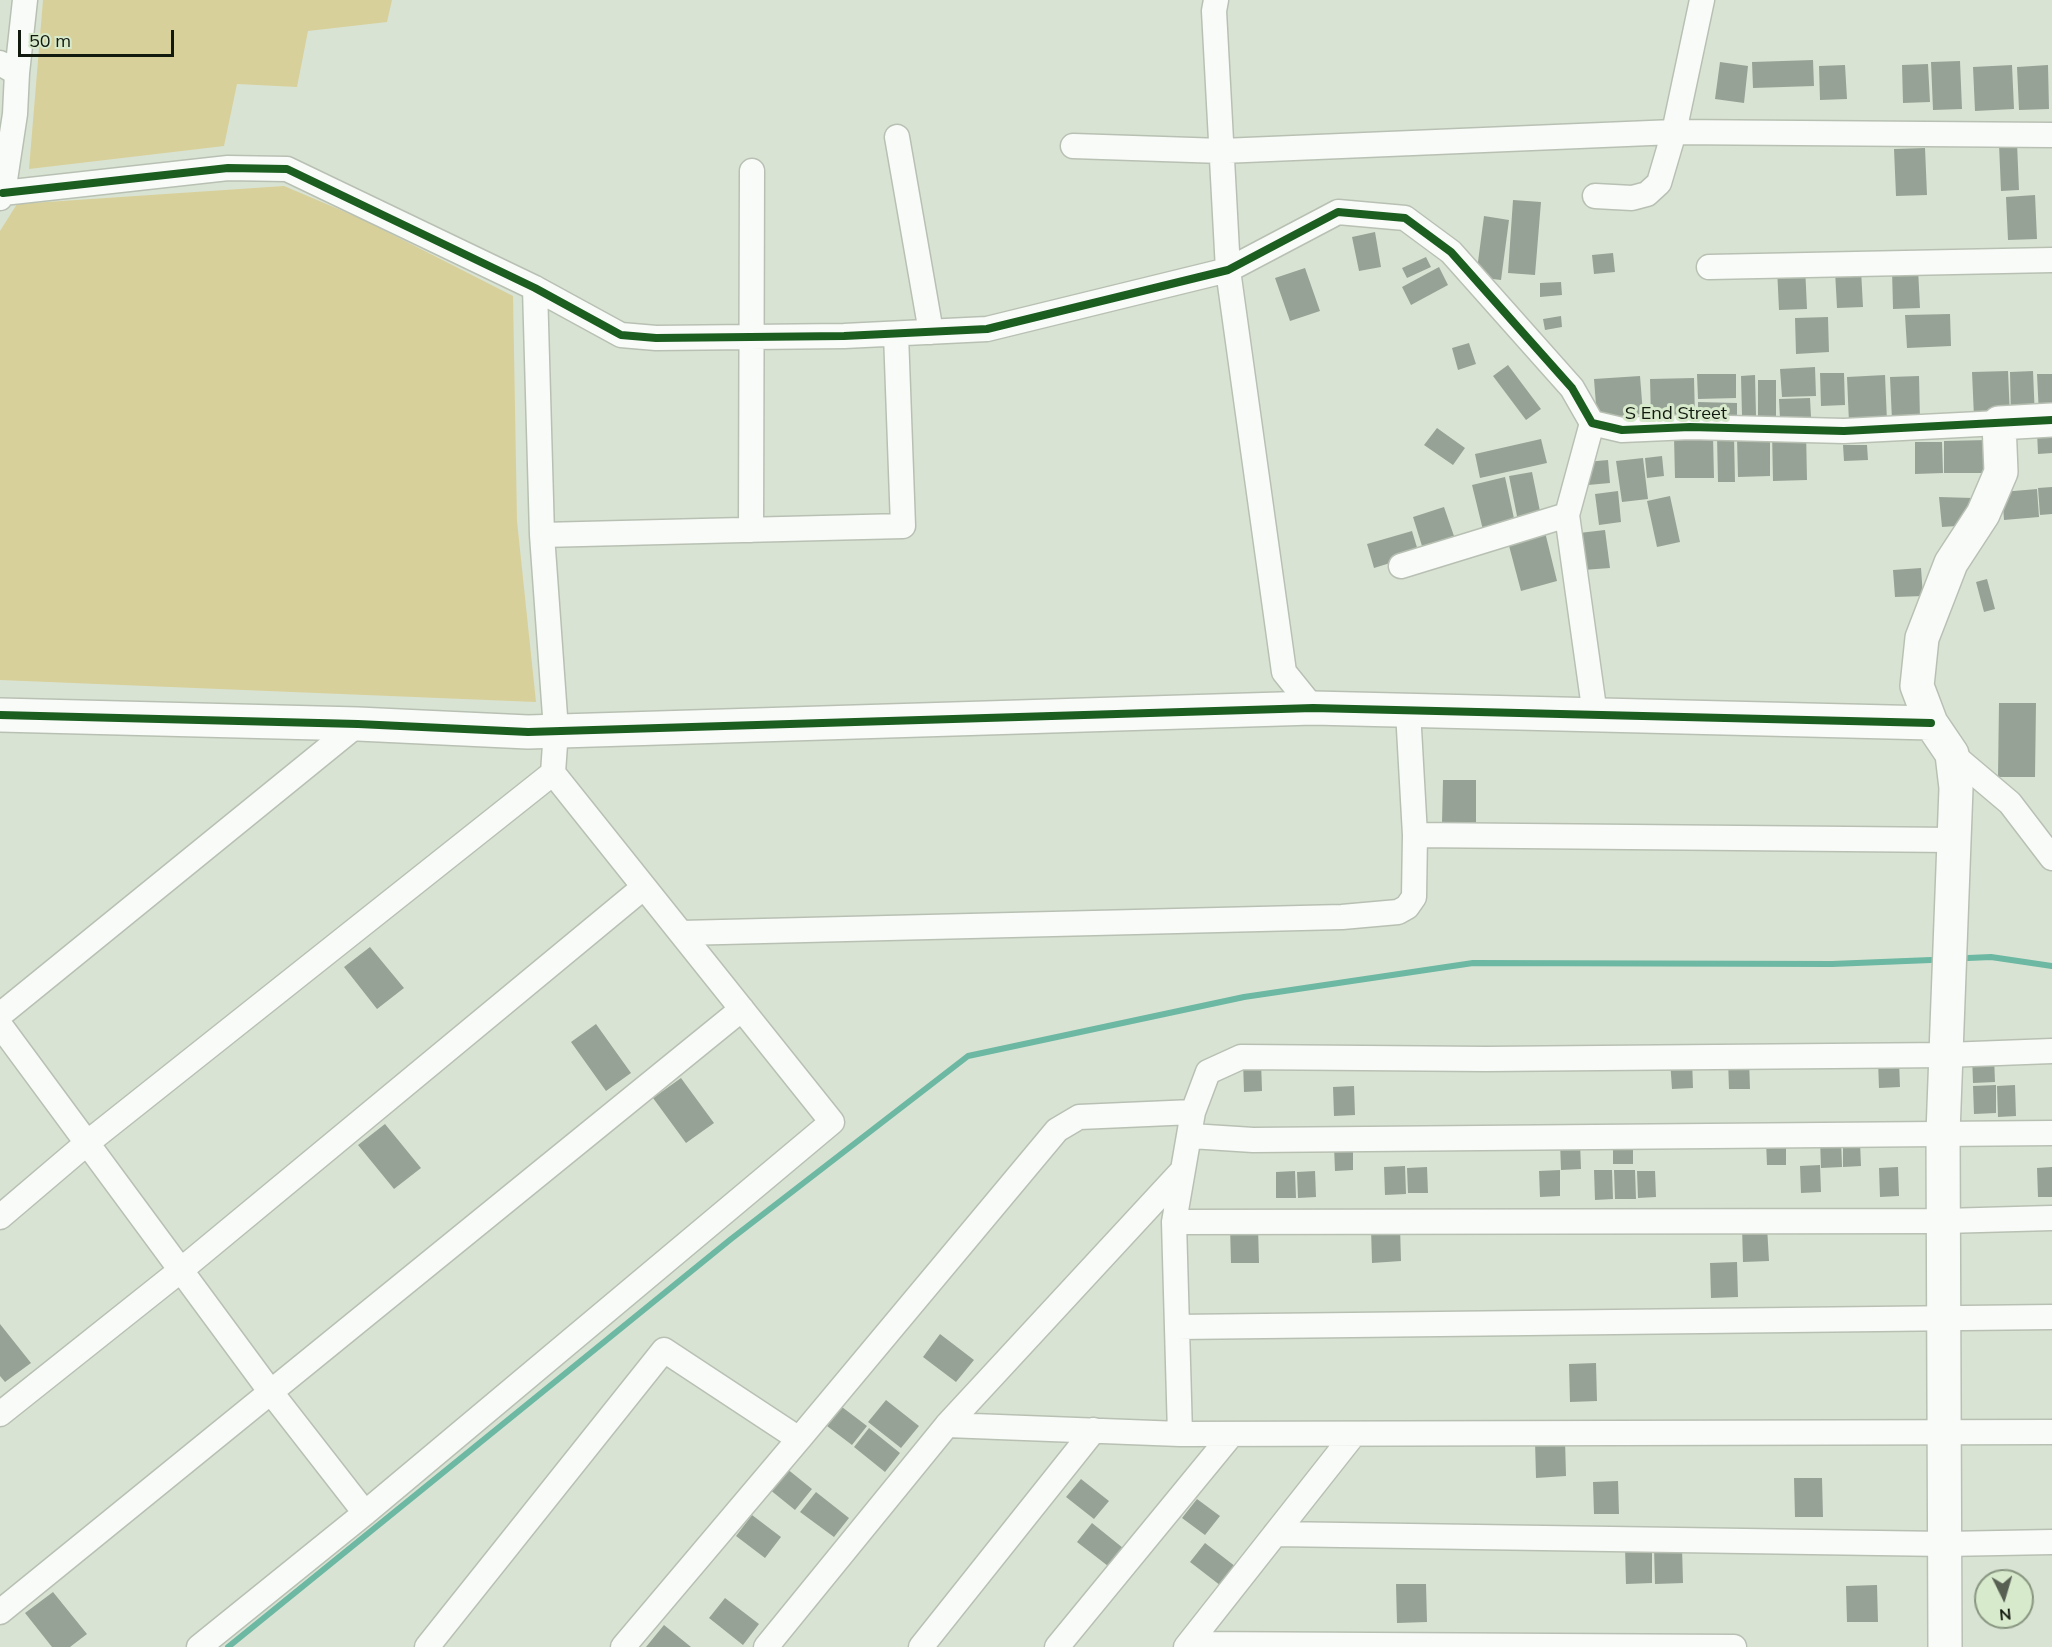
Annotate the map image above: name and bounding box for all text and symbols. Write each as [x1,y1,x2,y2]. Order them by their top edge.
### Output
scale bar [21,18,177,56]
text: 50 m [29,29,71,52]
street label: S End Street [1625,403,1727,425]
north arrow [1974,1569,2034,1629]
text: N [1998,1604,2012,1625]

